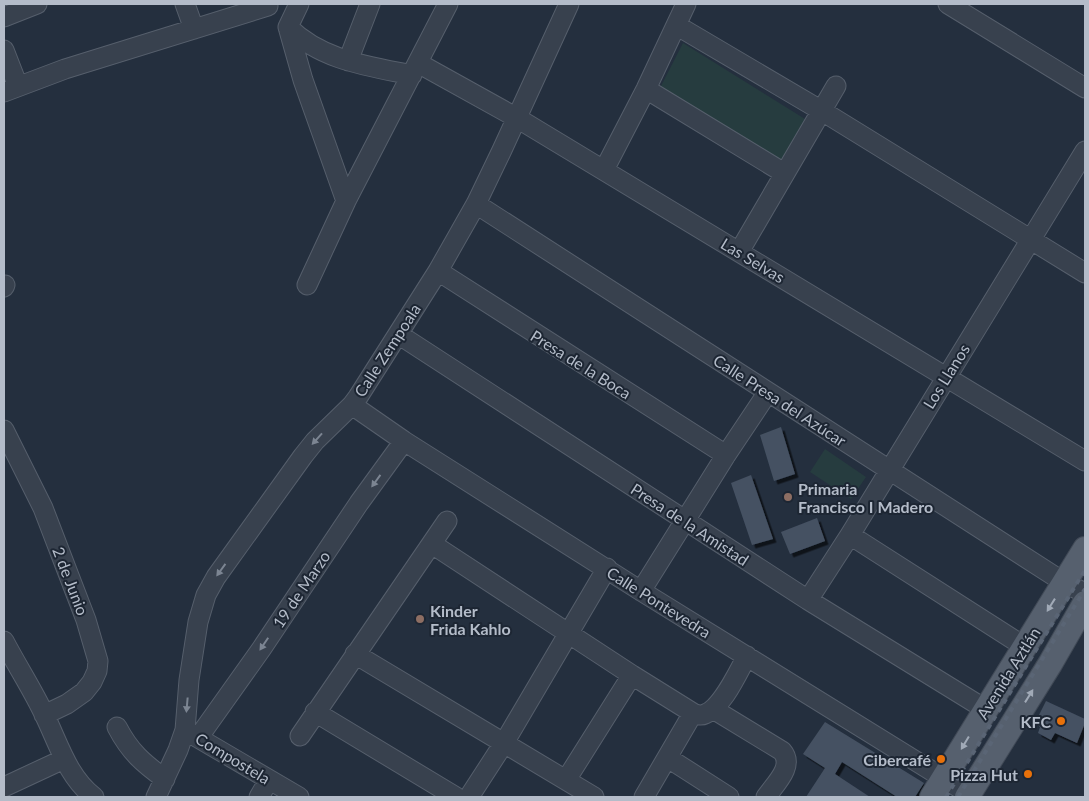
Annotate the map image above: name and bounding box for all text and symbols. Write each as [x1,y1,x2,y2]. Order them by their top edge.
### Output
street label: Las Selvas [718,234,788,286]
street label: Calle Zempoala [350,300,424,400]
street label: Presa de la Boca [527,326,635,402]
street label: Los Llanos [919,340,973,412]
street label: Calle Presa del Azúcar [710,350,850,450]
one-way arrow [311,433,323,445]
one-way arrow [371,474,381,487]
street label: Presa de la Amistad [628,479,752,569]
place label: Primaria Francisco I Madero [798,479,933,516]
marker: Primaria Francisco I Madero [782,491,794,503]
street label: 2 de Junio [49,544,93,618]
street label: 19 de Marzo [268,547,334,631]
street label: Calle Pontevedra [604,562,714,642]
one-way arrow [216,563,226,577]
one-way arrow [1046,599,1055,612]
place label: Kinder Frida Kahlo [430,601,511,638]
marker: Kinder Frida Kahlo [414,613,426,625]
street label: Avenida Aztlán [972,624,1044,722]
one-way arrow [259,637,269,650]
one-way arrow [1024,689,1034,702]
one-way arrow [183,697,191,713]
place label: KFC [1020,712,1051,731]
marker: KFC [1055,715,1067,727]
street label: Compostela [192,728,274,788]
one-way arrow [960,737,969,750]
place label: Cibercafé [863,750,931,769]
marker: Cibercafé [935,753,947,765]
place label: Pizza Hut [950,765,1018,784]
marker: Pizza Hut [1022,768,1034,780]

